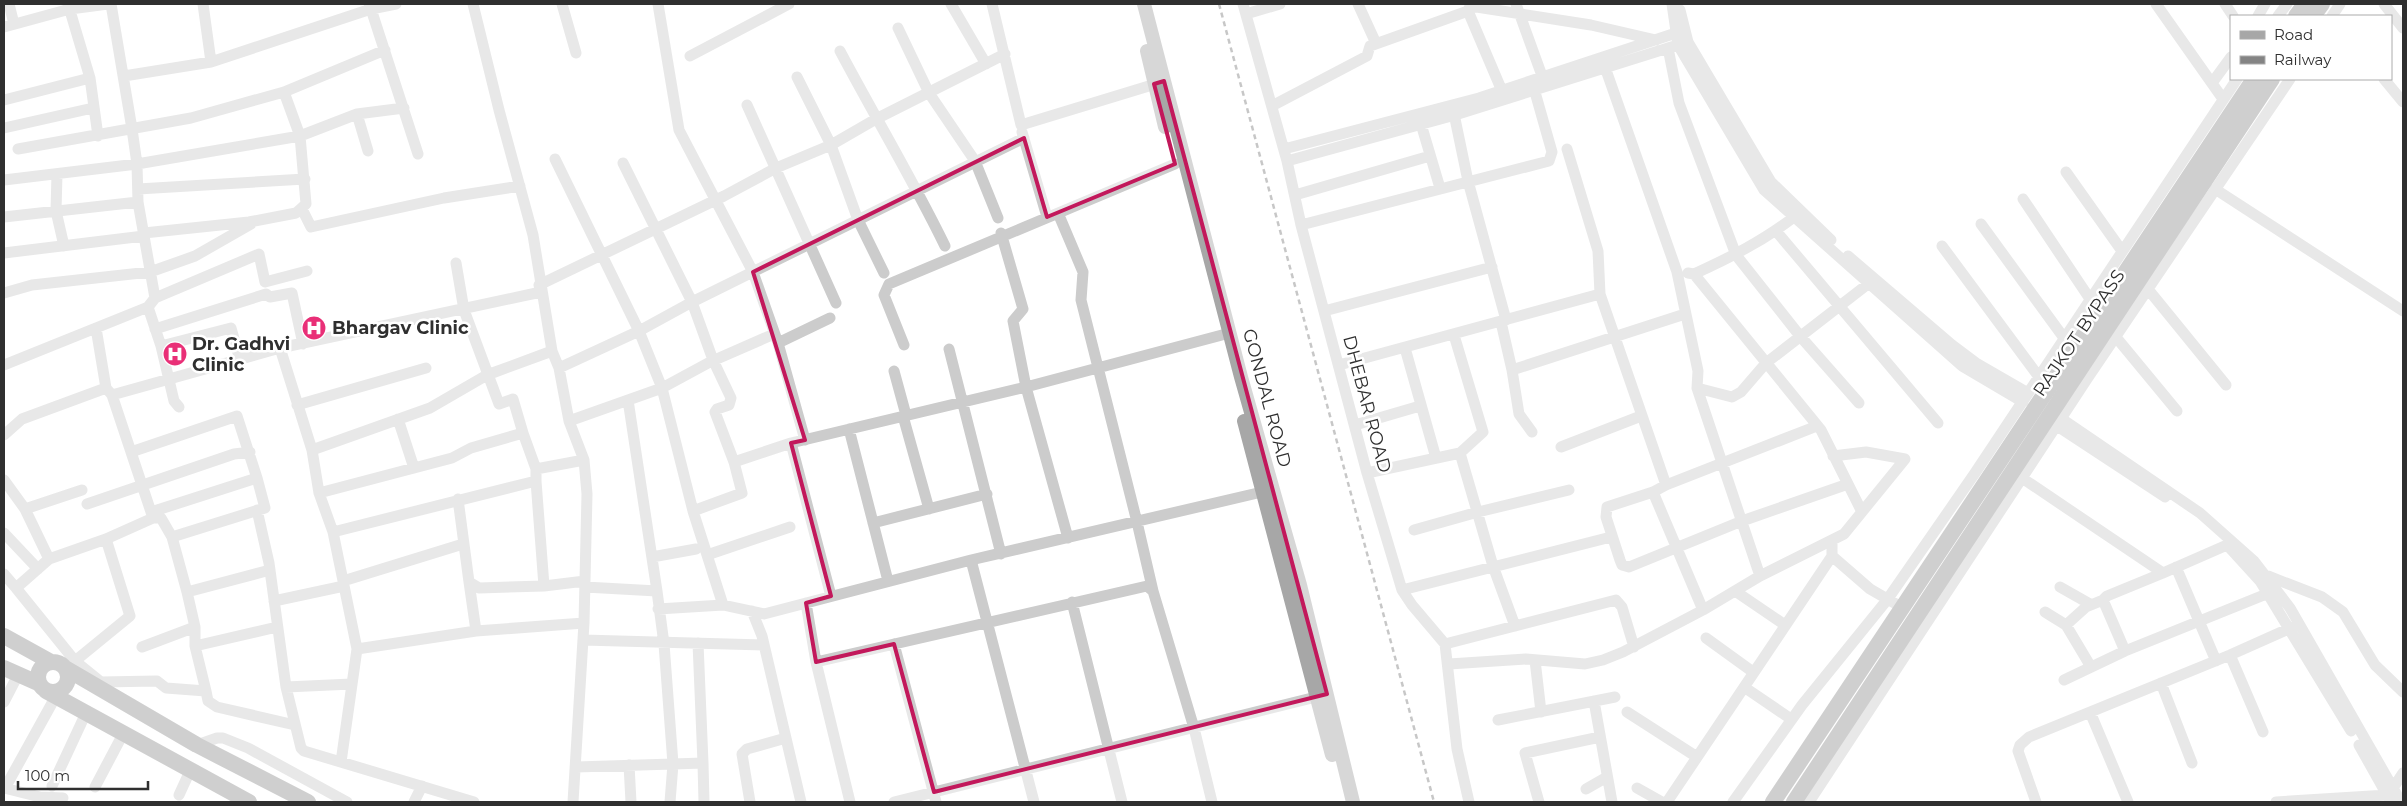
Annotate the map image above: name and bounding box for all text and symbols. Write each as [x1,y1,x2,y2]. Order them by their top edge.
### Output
legend [2230,15,2392,80]
text: Road [2274,25,2313,44]
text: Railway [2274,50,2332,69]
street label: RAJKOT BYPASS [2028,265,2130,401]
hospital icon: Bhargav Clinic [301,315,327,341]
place label: Bhargav Clinic [332,317,469,339]
street label: GONDAL ROAD [1238,326,1296,470]
place label: Dr. Gadhvi Clinic [192,333,290,376]
street label: DHEBAR ROAD [1338,333,1396,475]
hospital icon: Dr. Gadhvi Clinic [162,341,188,367]
scale bar [18,758,148,790]
text: 100 m [25,766,70,785]

